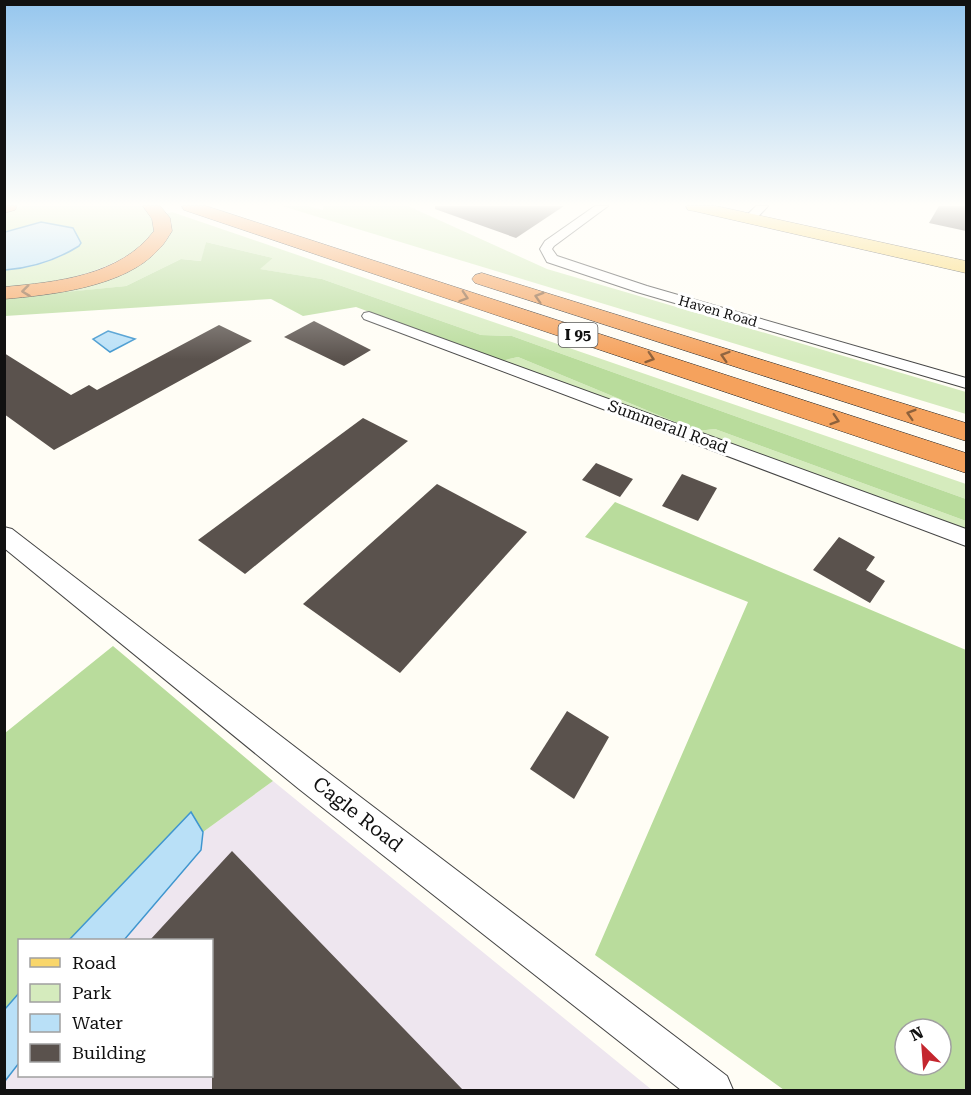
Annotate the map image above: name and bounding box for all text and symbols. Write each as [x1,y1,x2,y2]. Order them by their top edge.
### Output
one-way arrow [21,284,30,297]
one-way arrow [458,290,469,302]
one-way arrow [534,292,545,304]
street label: Haven Road [677,292,759,330]
road number: I 95 [558,323,598,347]
one-way arrow [720,350,731,363]
one-way arrow [644,351,655,364]
street label: Summerall Road [605,396,730,457]
one-way arrow [906,409,917,421]
one-way arrow [829,412,840,425]
street label: Cagle Road [308,771,408,857]
legend [18,939,213,1077]
text: Road [72,952,117,973]
text: Park [72,982,112,1003]
text: Water [72,1012,123,1033]
north arrow [893,1017,953,1077]
text: N [907,1023,926,1045]
text: Building [72,1042,146,1063]

